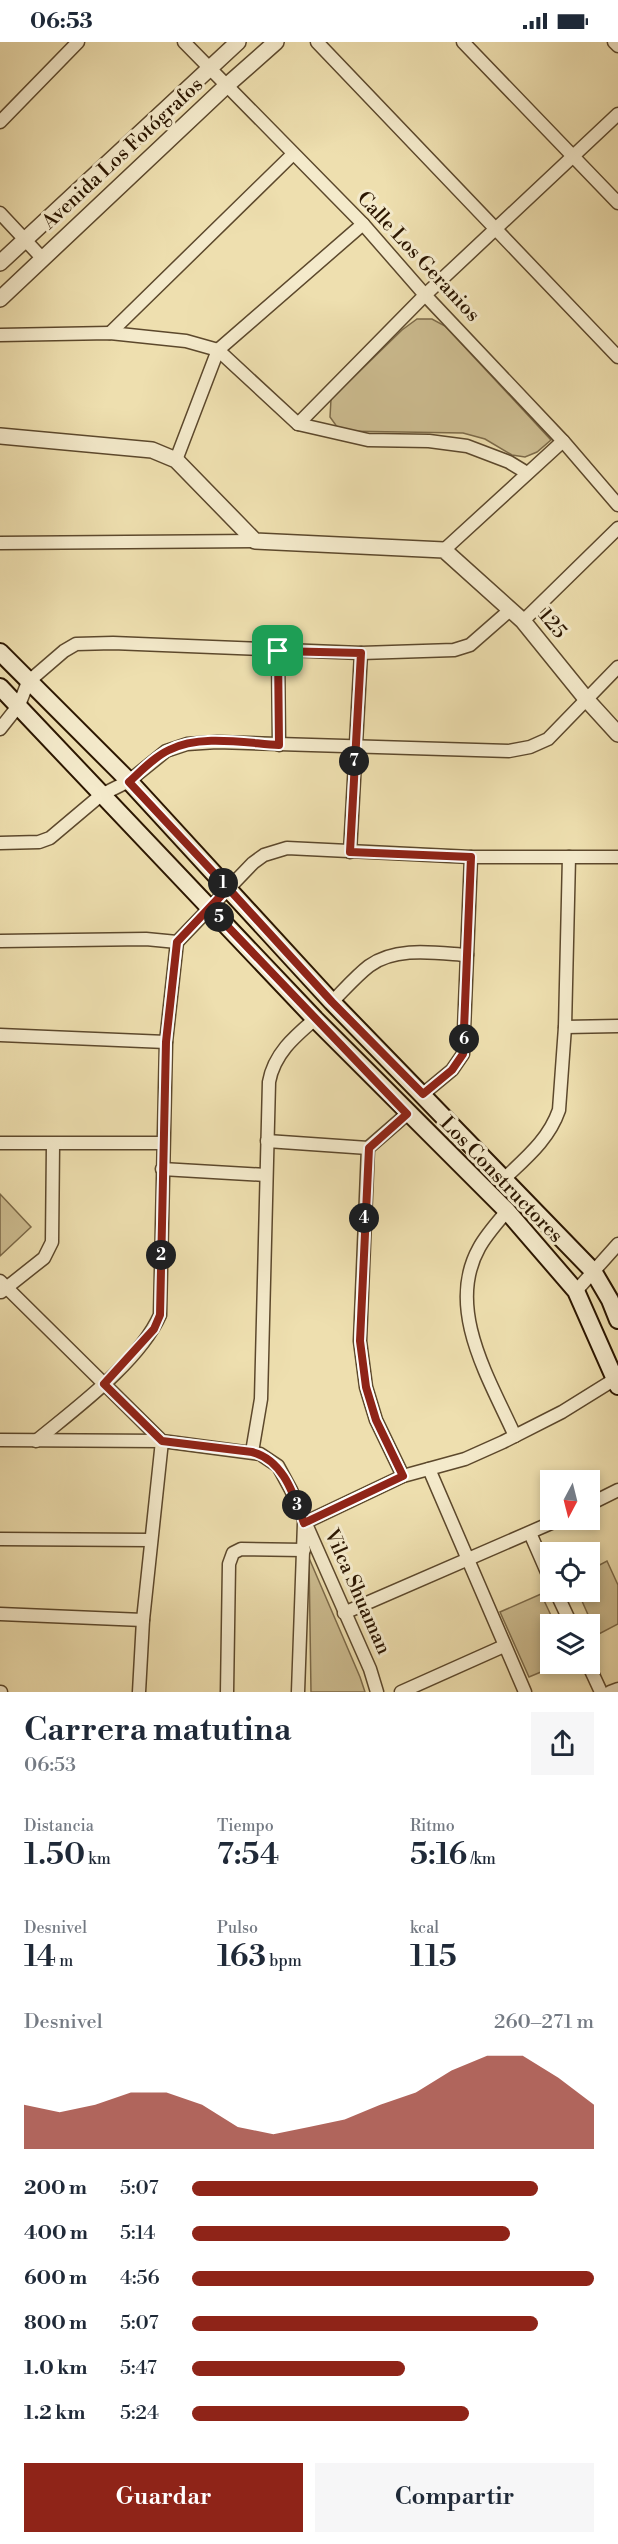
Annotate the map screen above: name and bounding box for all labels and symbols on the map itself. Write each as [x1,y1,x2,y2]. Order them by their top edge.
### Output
street label: Avenida Los Fotógrafos [37,73,209,236]
street label: Calle Los Geranios [351,187,485,327]
street label: 125 [532,604,572,644]
pin [252,625,303,676]
pin: 7 [339,746,369,776]
pin: 1 [208,868,238,898]
pin: 5 [204,902,234,932]
pin: 6 [449,1024,479,1054]
street label: Los Constructores [434,1111,568,1249]
pin: 4 [349,1203,379,1233]
pin: 2 [146,1240,176,1270]
north arrow [540,1470,600,1530]
pin: 3 [282,1490,312,1520]
street label: Vilca Shuaman [318,1525,396,1659]

